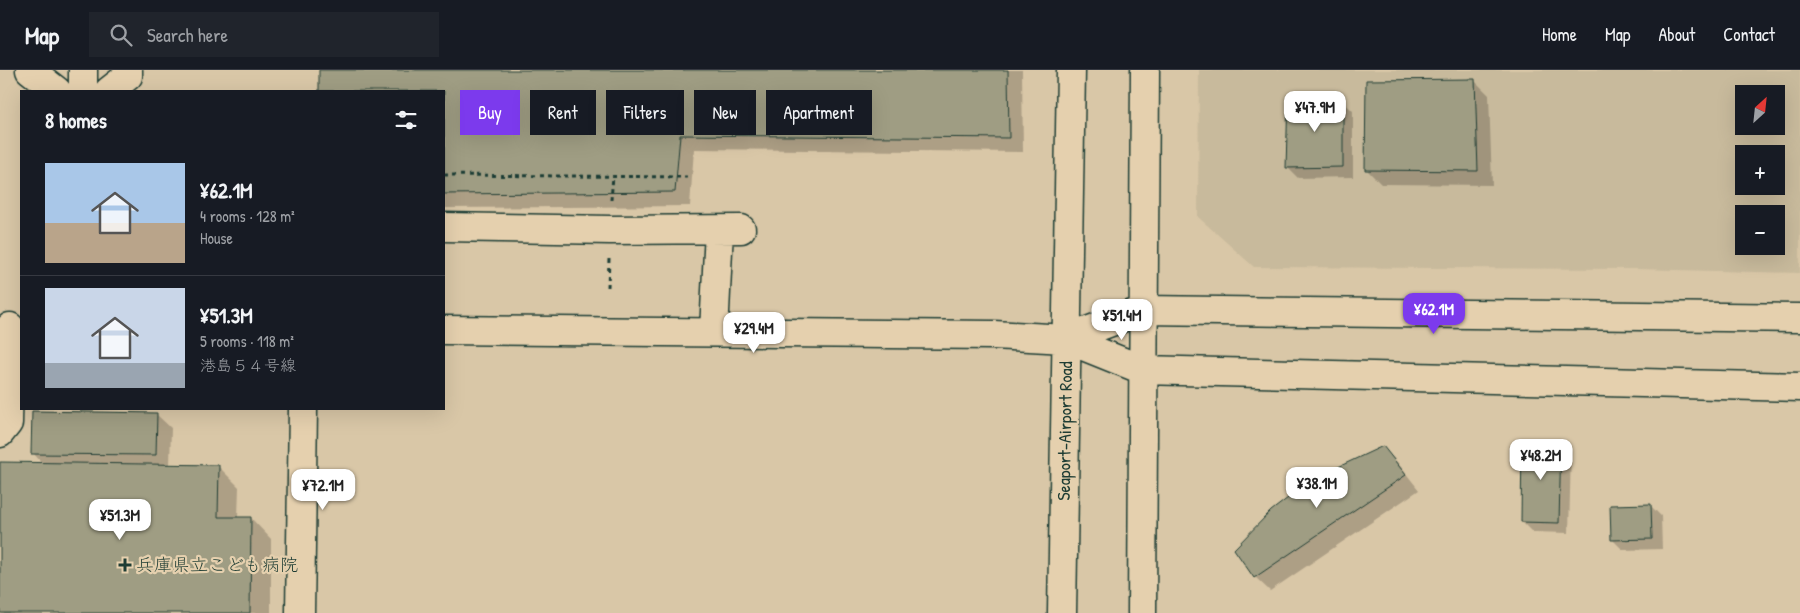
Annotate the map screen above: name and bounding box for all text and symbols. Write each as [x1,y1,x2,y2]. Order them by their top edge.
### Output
search box [89,12,439,57]
text: Map [25,19,59,51]
icon: search [107,21,135,49]
text: Search here [147,22,228,48]
text: Home [1542,22,1577,47]
text: Map [1605,22,1630,47]
text: About [1658,22,1695,47]
text: Contact [1723,22,1775,47]
north arrow [1735,85,1785,135]
map controls [1735,85,1785,255]
chip: Buy [460,90,520,135]
chip: Rent [530,90,596,135]
chip: Filters [606,90,684,135]
chip: New [694,90,756,135]
chip: Apartment [766,90,872,135]
pin: ¥47.9M [1274,90,1356,133]
text: ¥47.9M [1295,96,1335,118]
text: 8 homes [45,106,107,135]
icon: filters [392,106,420,134]
button: + [1735,145,1785,195]
text: ¥62.1M [200,176,253,205]
icon: home [85,183,145,243]
text: 4 rooms · 128 m² [200,205,295,227]
button: − [1735,205,1785,255]
text: House [200,227,233,249]
pin: ¥62.1M [1393,292,1475,335]
pin: ¥51.4M [1081,298,1163,341]
text: ¥62.1M [1414,298,1454,320]
text: ¥51.3M [200,301,253,330]
text: ¥51.4M [1103,304,1141,326]
icon: home [85,308,145,368]
pin: ¥29.4M [713,312,795,354]
text: ¥29.4M [734,317,774,339]
text: 5 rooms · 118 m² [200,330,294,352]
text: 港島５４号線 [200,354,296,376]
street label: Seaport-Airport Road [1051,361,1078,501]
pin: ¥48.2M [1500,438,1582,481]
text: ¥48.2M [1521,444,1561,466]
pin: ¥38.1M [1276,466,1358,509]
pin: ¥72.1M [282,468,364,511]
text: ¥38.1M [1297,472,1337,494]
text: ¥72.1M [302,474,344,496]
pin: ¥51.3M [79,498,161,541]
text: ¥51.3M [100,504,140,526]
place label: 兵庫県立こども病院 [136,552,298,577]
marker: 兵庫県立こども病院 [118,558,132,572]

